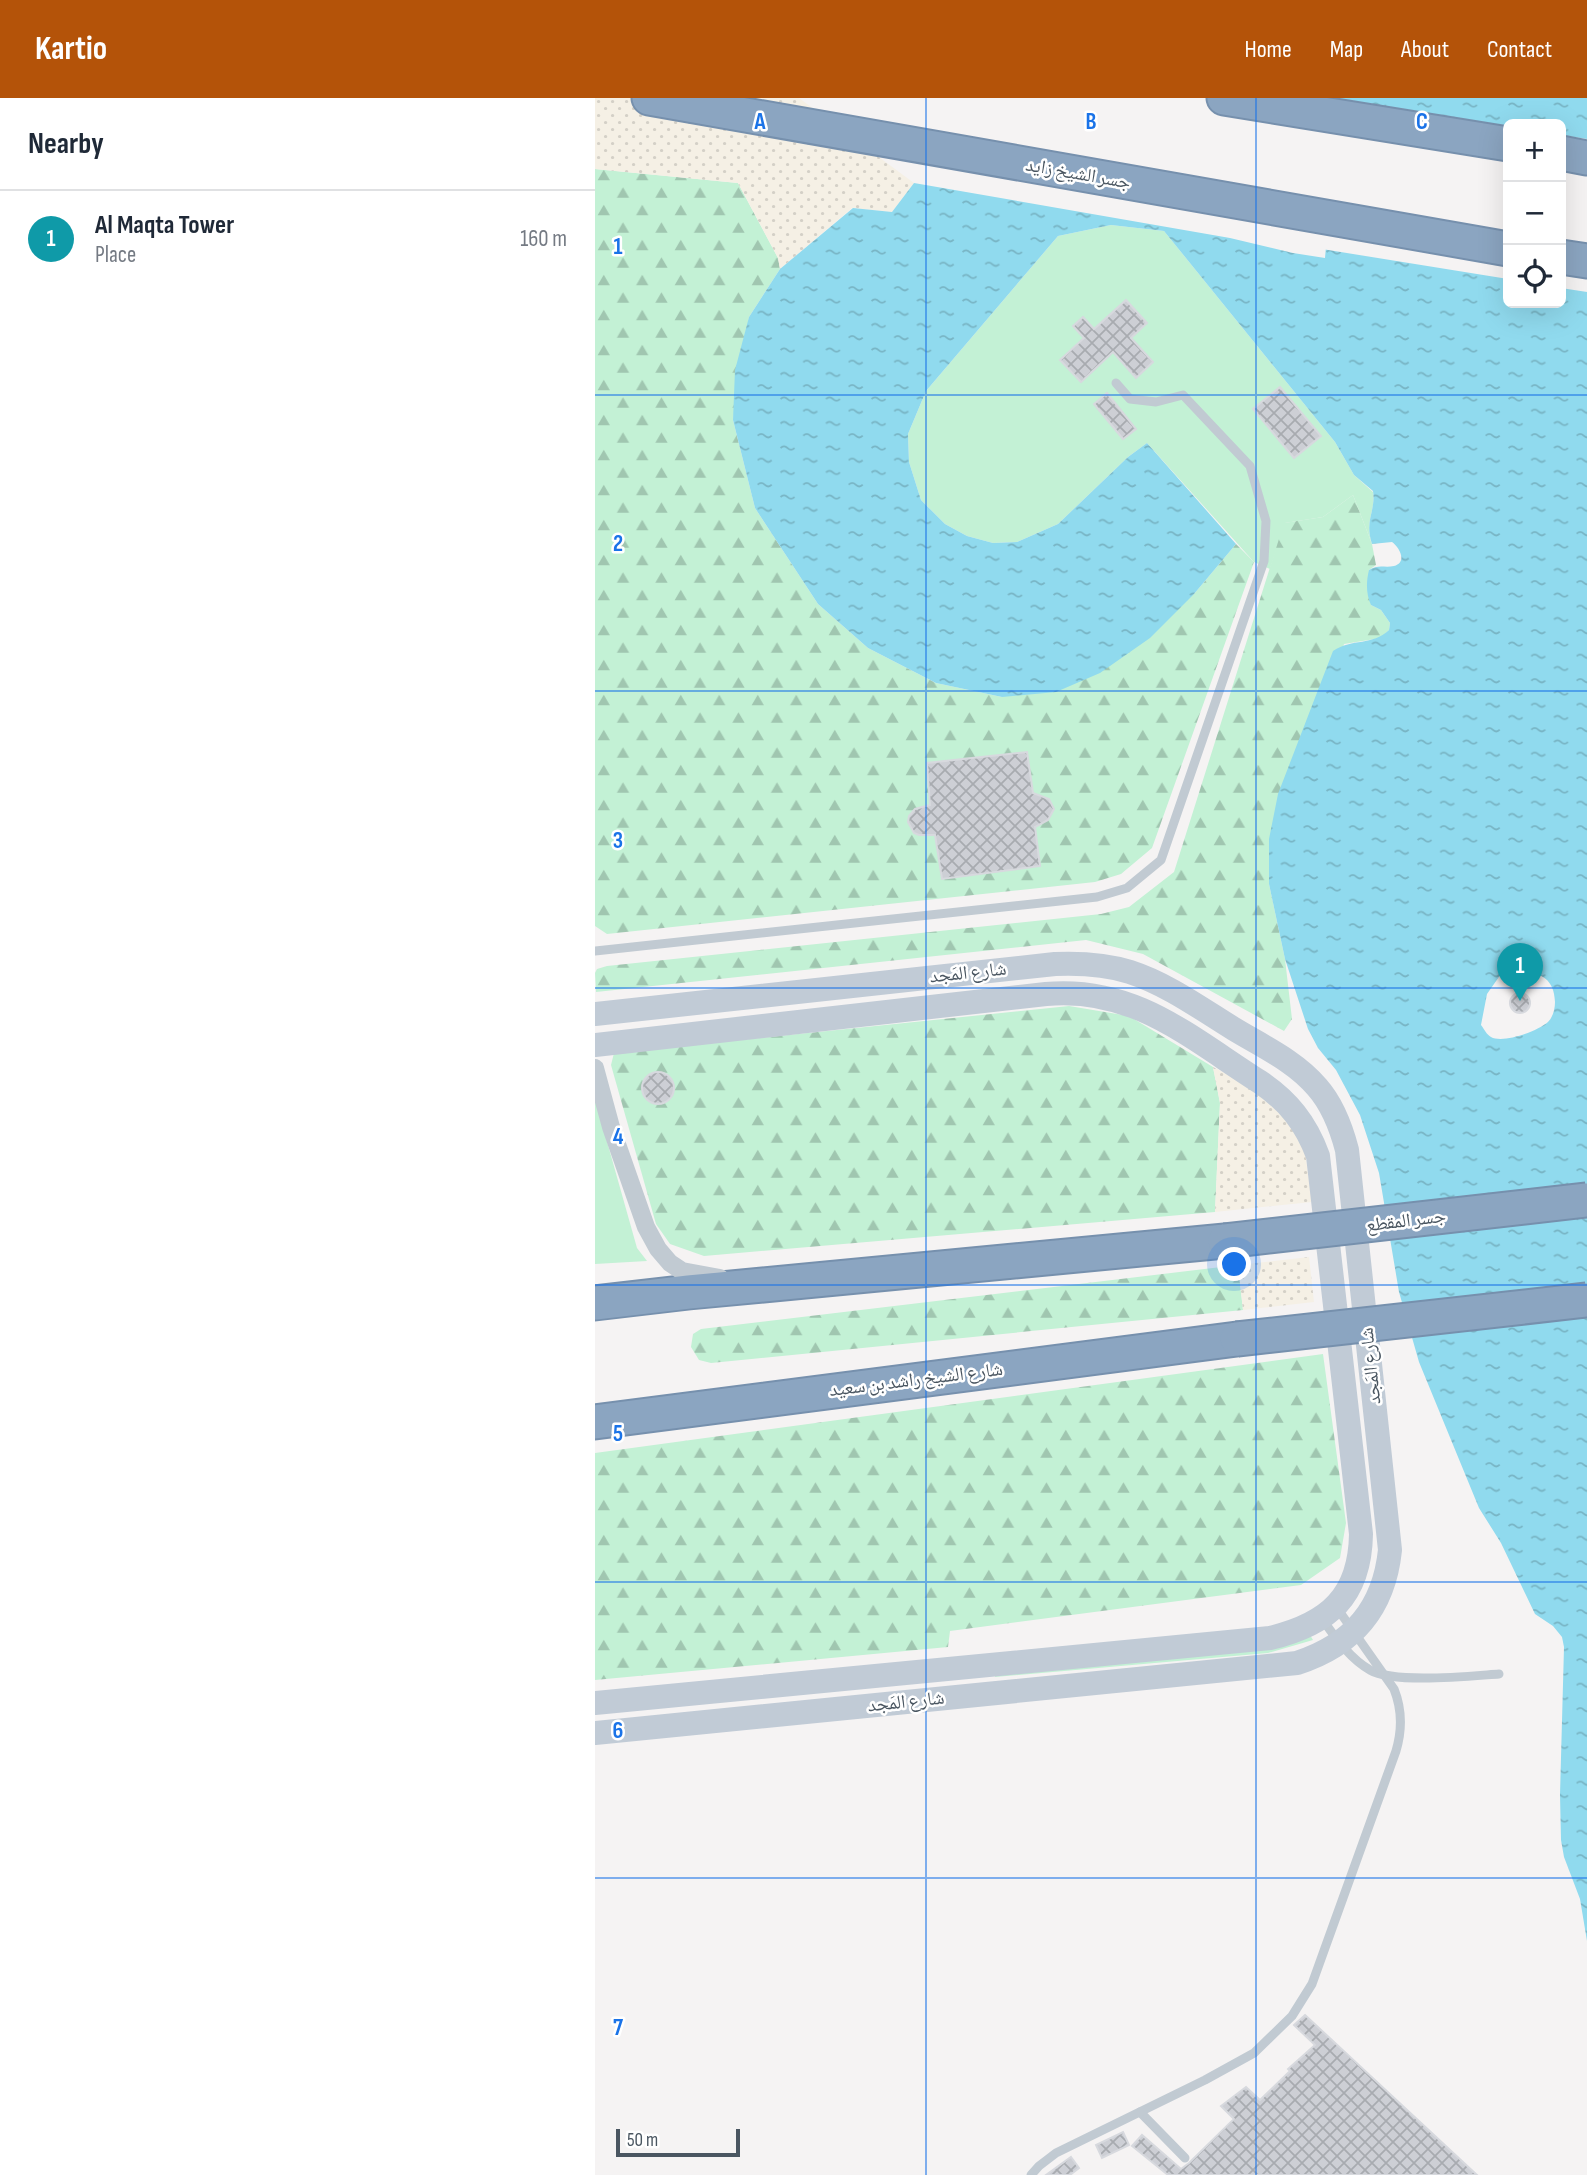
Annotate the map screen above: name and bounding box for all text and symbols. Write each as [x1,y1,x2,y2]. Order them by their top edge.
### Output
text: Kartio [35,29,107,69]
text: Home [1244,35,1292,64]
text: Map [1330,35,1363,64]
text: About [1401,35,1449,64]
text: Contact [1487,35,1552,64]
text: A [754,108,767,136]
text: B [1086,108,1097,136]
text: C [1416,108,1428,136]
map controls [1503,119,1566,308]
button: + [1503,119,1566,182]
text: Nearby [28,126,104,162]
street label: جسر الشيخ زايد [1024,153,1132,195]
button: − [1503,182,1566,245]
text: Al Maqta Tower [95,210,234,241]
text: 1 [46,225,56,253]
text: 160 m [520,225,567,253]
text: 1 [613,233,623,261]
text: Place [95,241,136,269]
button: locate [1503,245,1566,308]
text: 2 [613,530,623,558]
text: 3 [613,827,623,855]
pin: 1 [1497,943,1543,1001]
street label: شارع المَجد [928,958,1008,988]
text: 4 [613,1123,624,1151]
street label: جسر المقطع [1365,1205,1447,1237]
your location [1217,1247,1251,1281]
street label: شارع المَجد [1356,1326,1386,1406]
street label: شارع الشيخ راشد بن سعيد [828,1358,1004,1402]
text: 5 [613,1420,623,1448]
street label: شارع المَجد [866,1687,946,1717]
text: 6 [613,1717,623,1745]
text: 7 [613,2014,623,2042]
scale bar [616,2126,740,2158]
text: 50 m [627,2129,658,2152]

